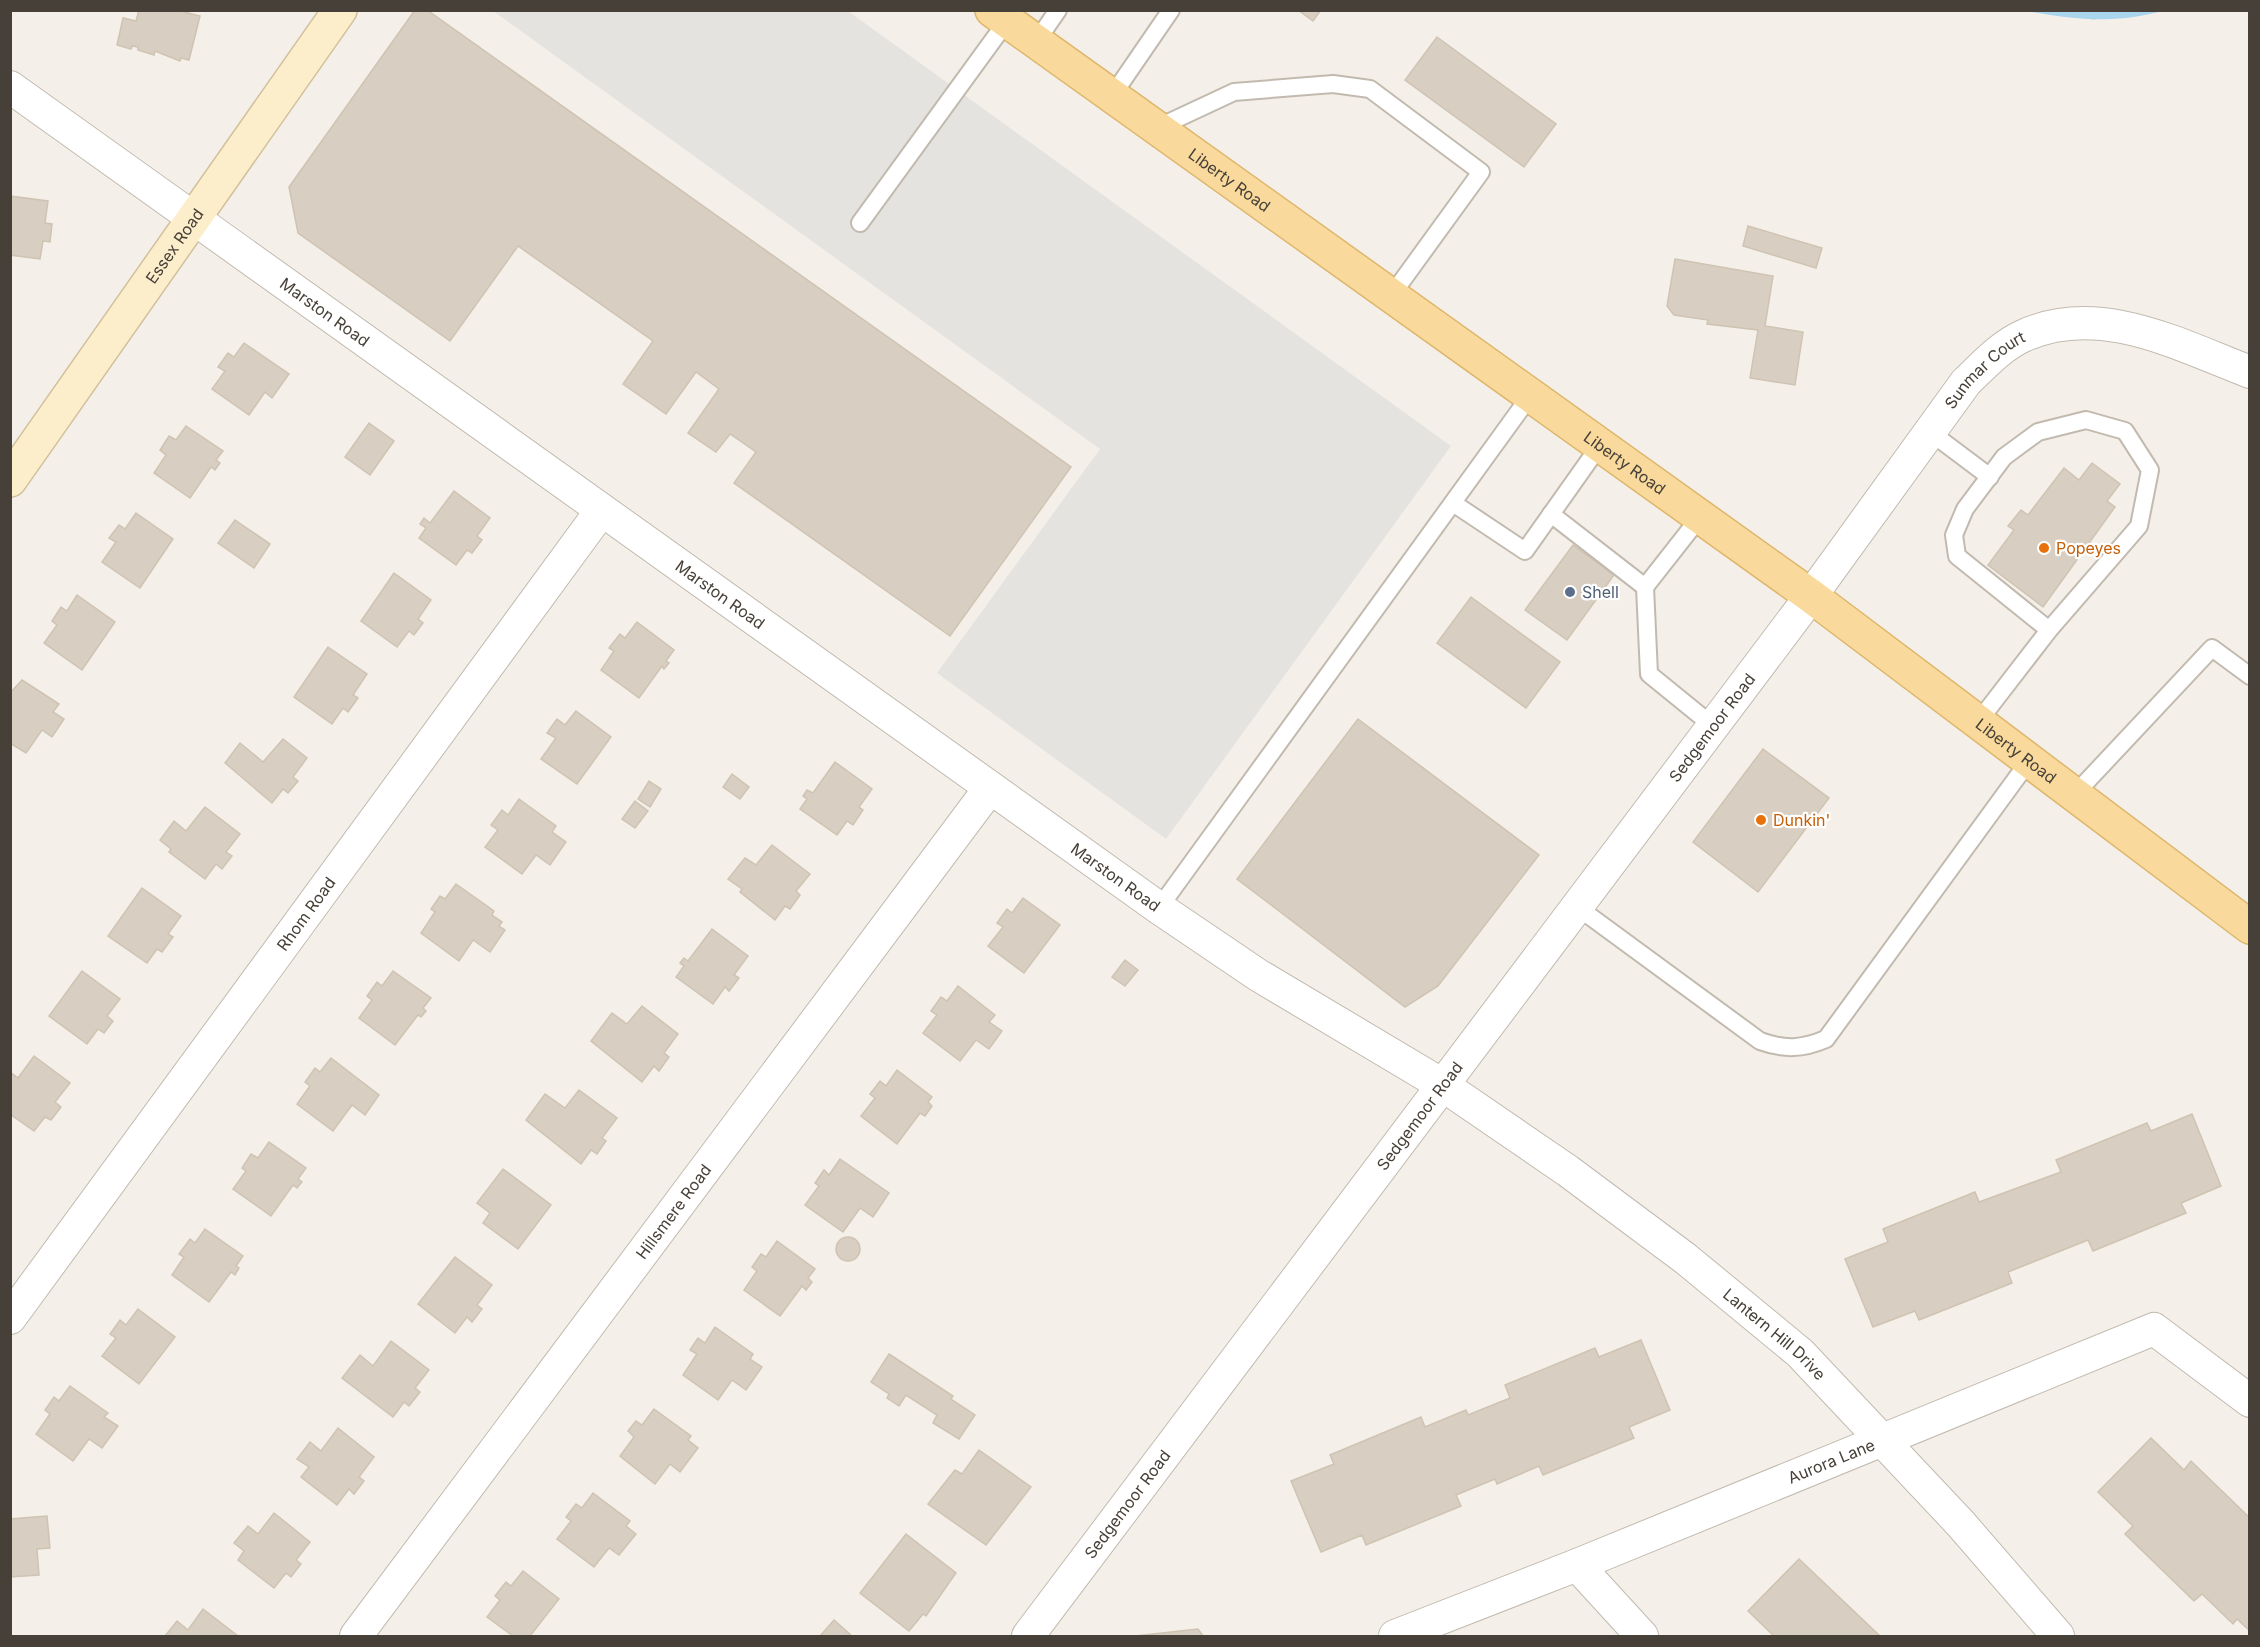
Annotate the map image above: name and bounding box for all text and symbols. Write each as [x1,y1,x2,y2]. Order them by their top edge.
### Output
street label: Liberty Road [1185,144,1274,216]
street label: Essex Road [141,204,208,287]
street label: Marston Road [276,273,373,351]
street label: Sunmar Court [1940,327,2028,413]
street label: Liberty Road [1580,427,1670,499]
place label: Popeyes [2056,538,2121,558]
marker: Popeyes [2037,541,2051,555]
street label: Marston Road [672,556,769,633]
place label: Shell [1582,582,1619,602]
marker: Shell [1563,585,1577,599]
street label: Sedgemoor Road [1665,669,1759,786]
street label: Liberty Road [1972,714,2060,788]
place label: Dunkin' [1773,810,1830,830]
marker: Dunkin' [1754,813,1768,827]
street label: Marston Road [1067,838,1164,916]
street label: Rhom Road [272,873,340,955]
street label: Sedgemoor Road [1372,1058,1467,1174]
street label: Hillsmere Road [631,1160,715,1263]
street label: Lantern Hill Drive [1719,1284,1830,1384]
street label: Aurora Lane [1785,1434,1878,1488]
street label: Sedgemoor Road [1080,1446,1175,1562]

